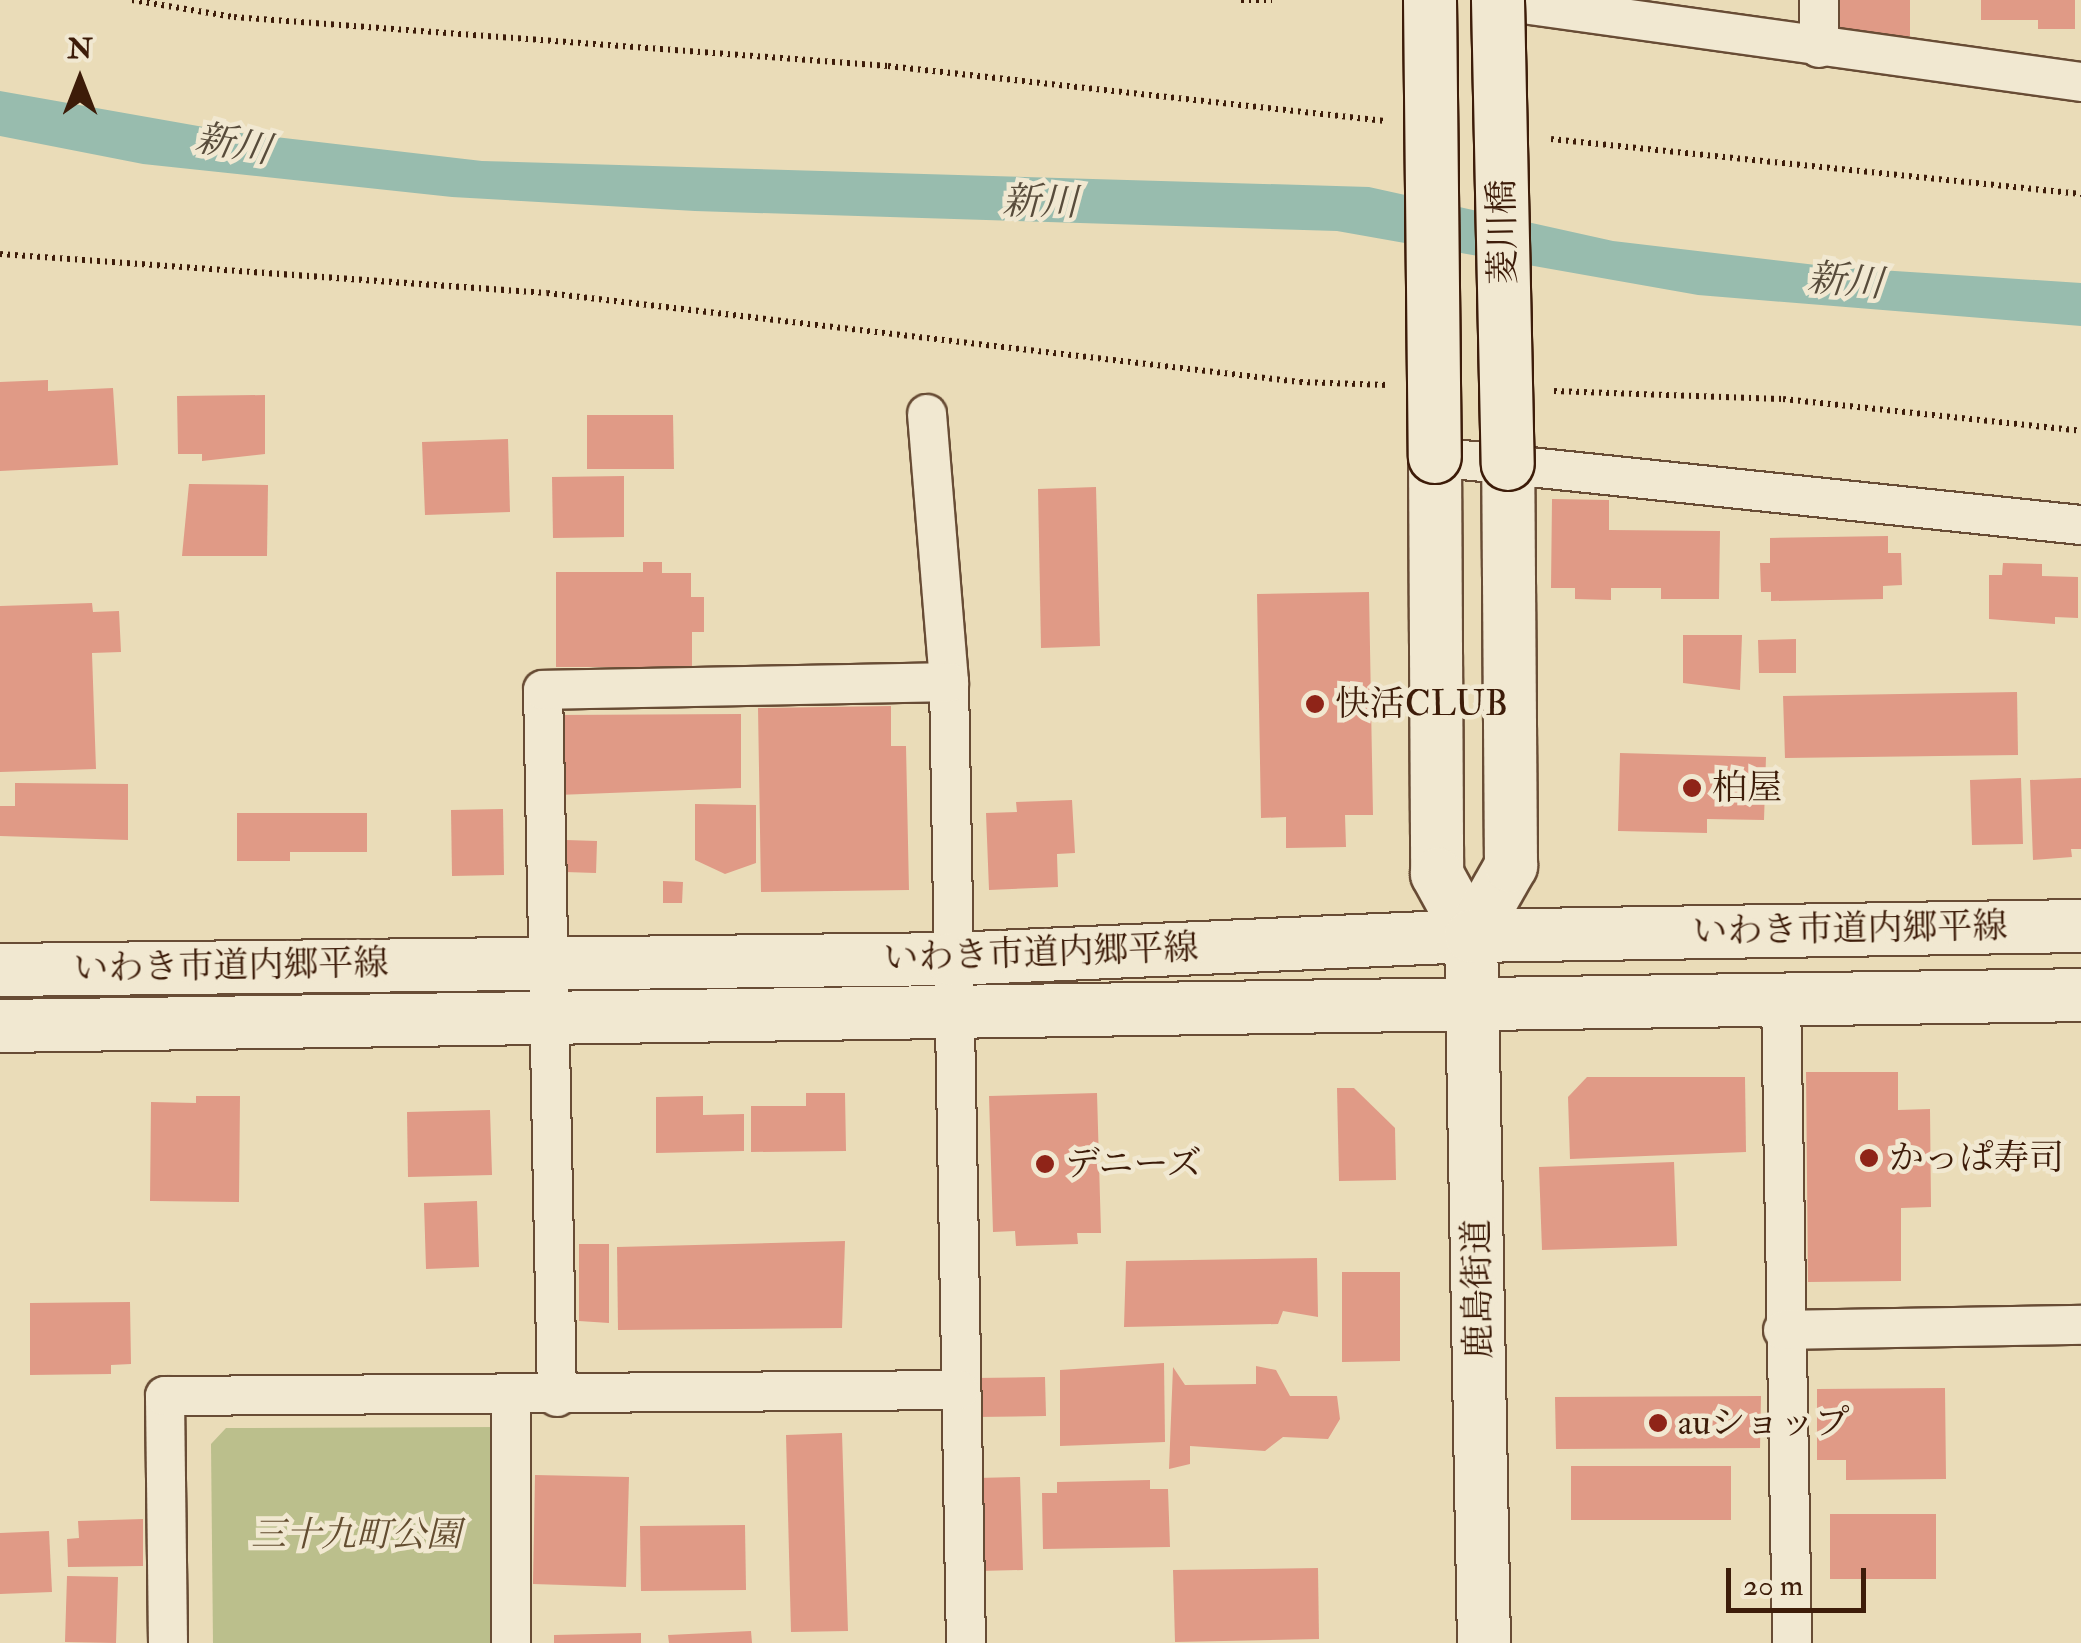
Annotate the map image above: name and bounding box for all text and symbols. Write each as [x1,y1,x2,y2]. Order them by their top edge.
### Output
north arrow [30,30,130,130]
text: N [67,32,93,67]
water label: 新川 [192,116,274,174]
street label: 菱川橋 [1481,179,1525,285]
water label: 新川 [1002,180,1078,226]
water label: 新川 [1805,256,1885,308]
place label: 快活CLUB [1335,683,1508,725]
marker: 快活CLUB [1304,693,1326,715]
place label: 柏屋 [1712,767,1782,809]
marker: 柏屋 [1681,777,1703,799]
street label: いわき市道内郷平線 [1692,905,2008,953]
street label: いわき市道内郷平線 [883,927,1199,979]
street label: いわき市道内郷平線 [73,942,389,990]
place label: かっぱ寿司 [1889,1137,2064,1179]
place label: デニーズ [1065,1143,1205,1185]
marker: かっぱ寿司 [1858,1147,1880,1169]
marker: デニーズ [1034,1153,1056,1175]
street label: 鹿島街道 [1456,1219,1500,1359]
place label: auショップ [1678,1402,1851,1444]
marker: auショップ [1647,1412,1669,1434]
park label: 三十九町公園 [251,1514,461,1556]
scale bar [1731,1548,1871,1610]
text: 20 m [1743,1567,1803,1604]

